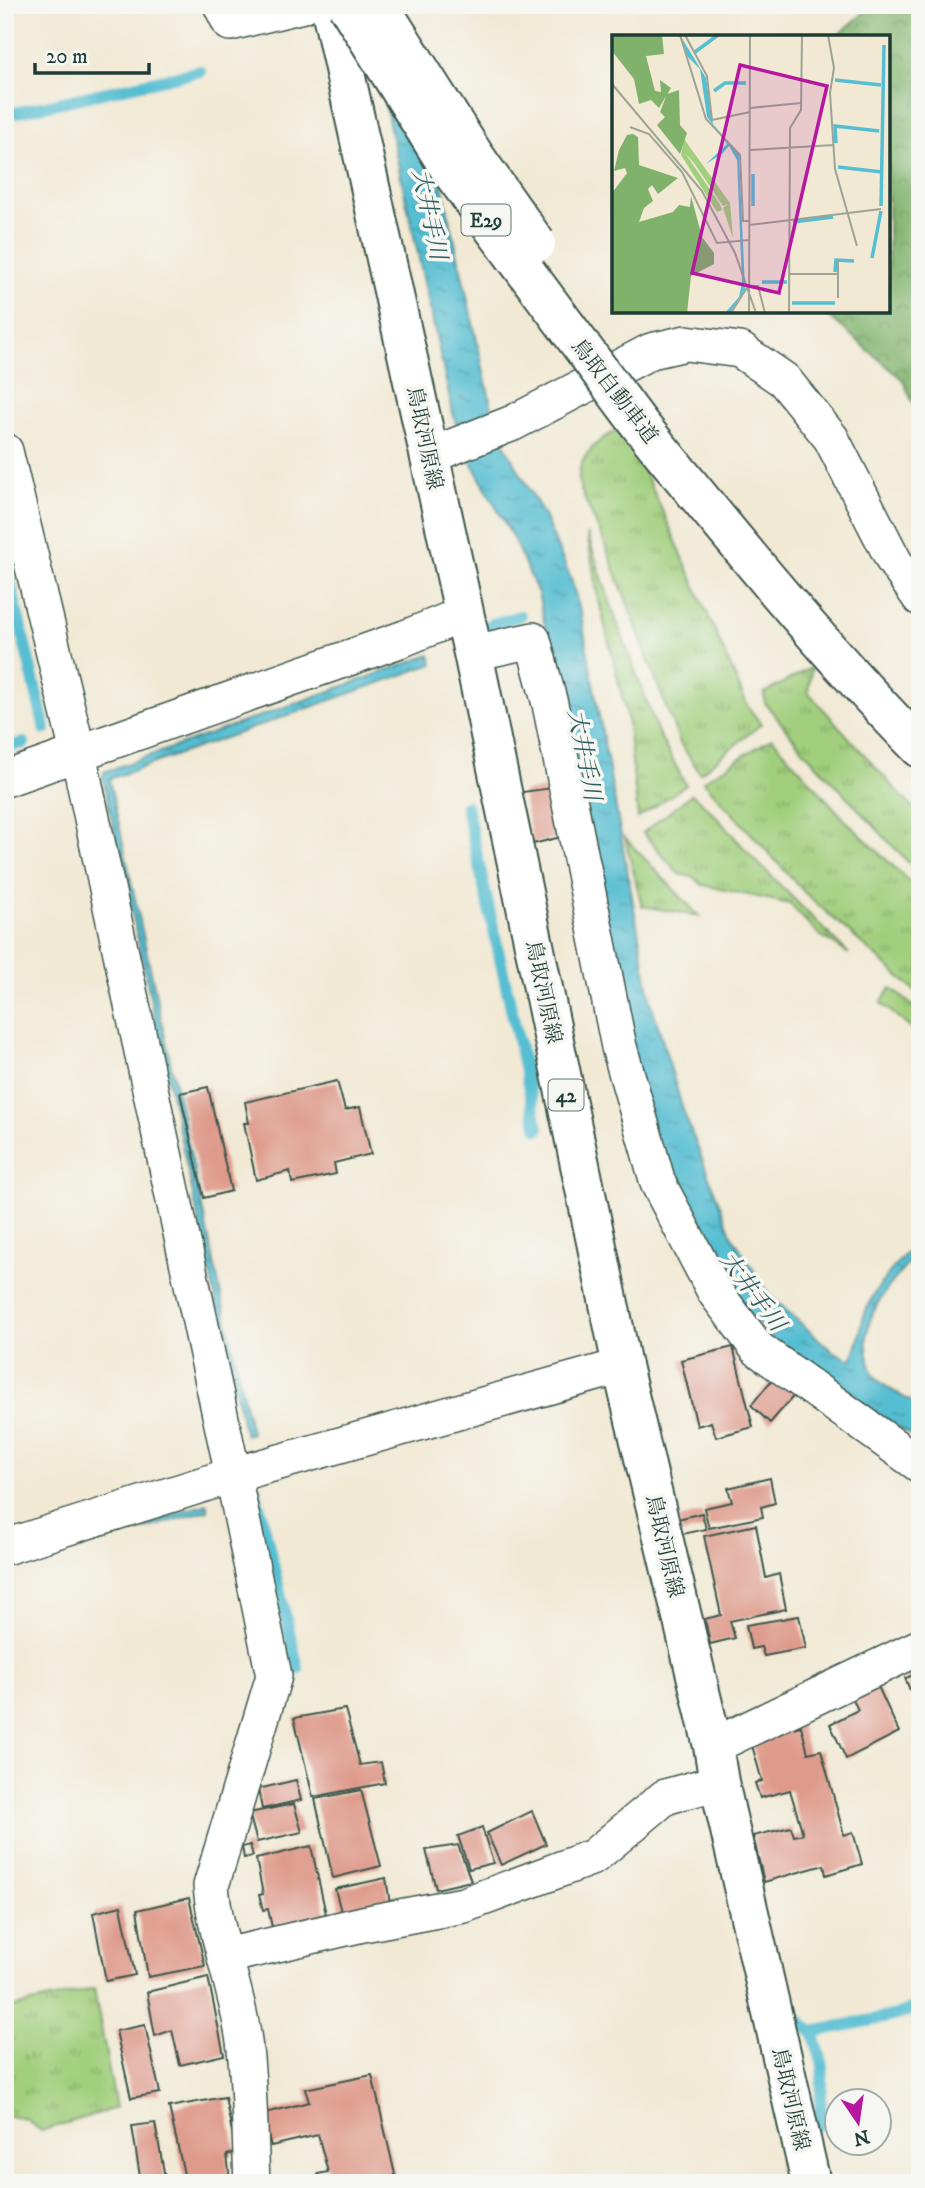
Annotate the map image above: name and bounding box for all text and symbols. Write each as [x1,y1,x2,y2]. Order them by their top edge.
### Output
scale bar [35,32,149,76]
inset map [612,35,890,313]
text: 20 m [46,44,88,70]
water label: 大井手川 [405,166,453,265]
road number: E29 [462,204,510,235]
street label: 鳥取自動車道 [565,334,663,449]
street label: 鳥取河原線 [400,384,448,492]
water label: 大井手川 [561,707,607,806]
street label: 鳥取河原線 [519,938,567,1046]
road number: 42 [548,1079,584,1110]
water label: 大井手川 [713,1246,793,1340]
street label: 鳥取河原線 [640,1492,689,1600]
street label: 鳥取河原線 [766,2045,815,2153]
north arrow [824,2086,894,2156]
text: N [851,2124,872,2150]

